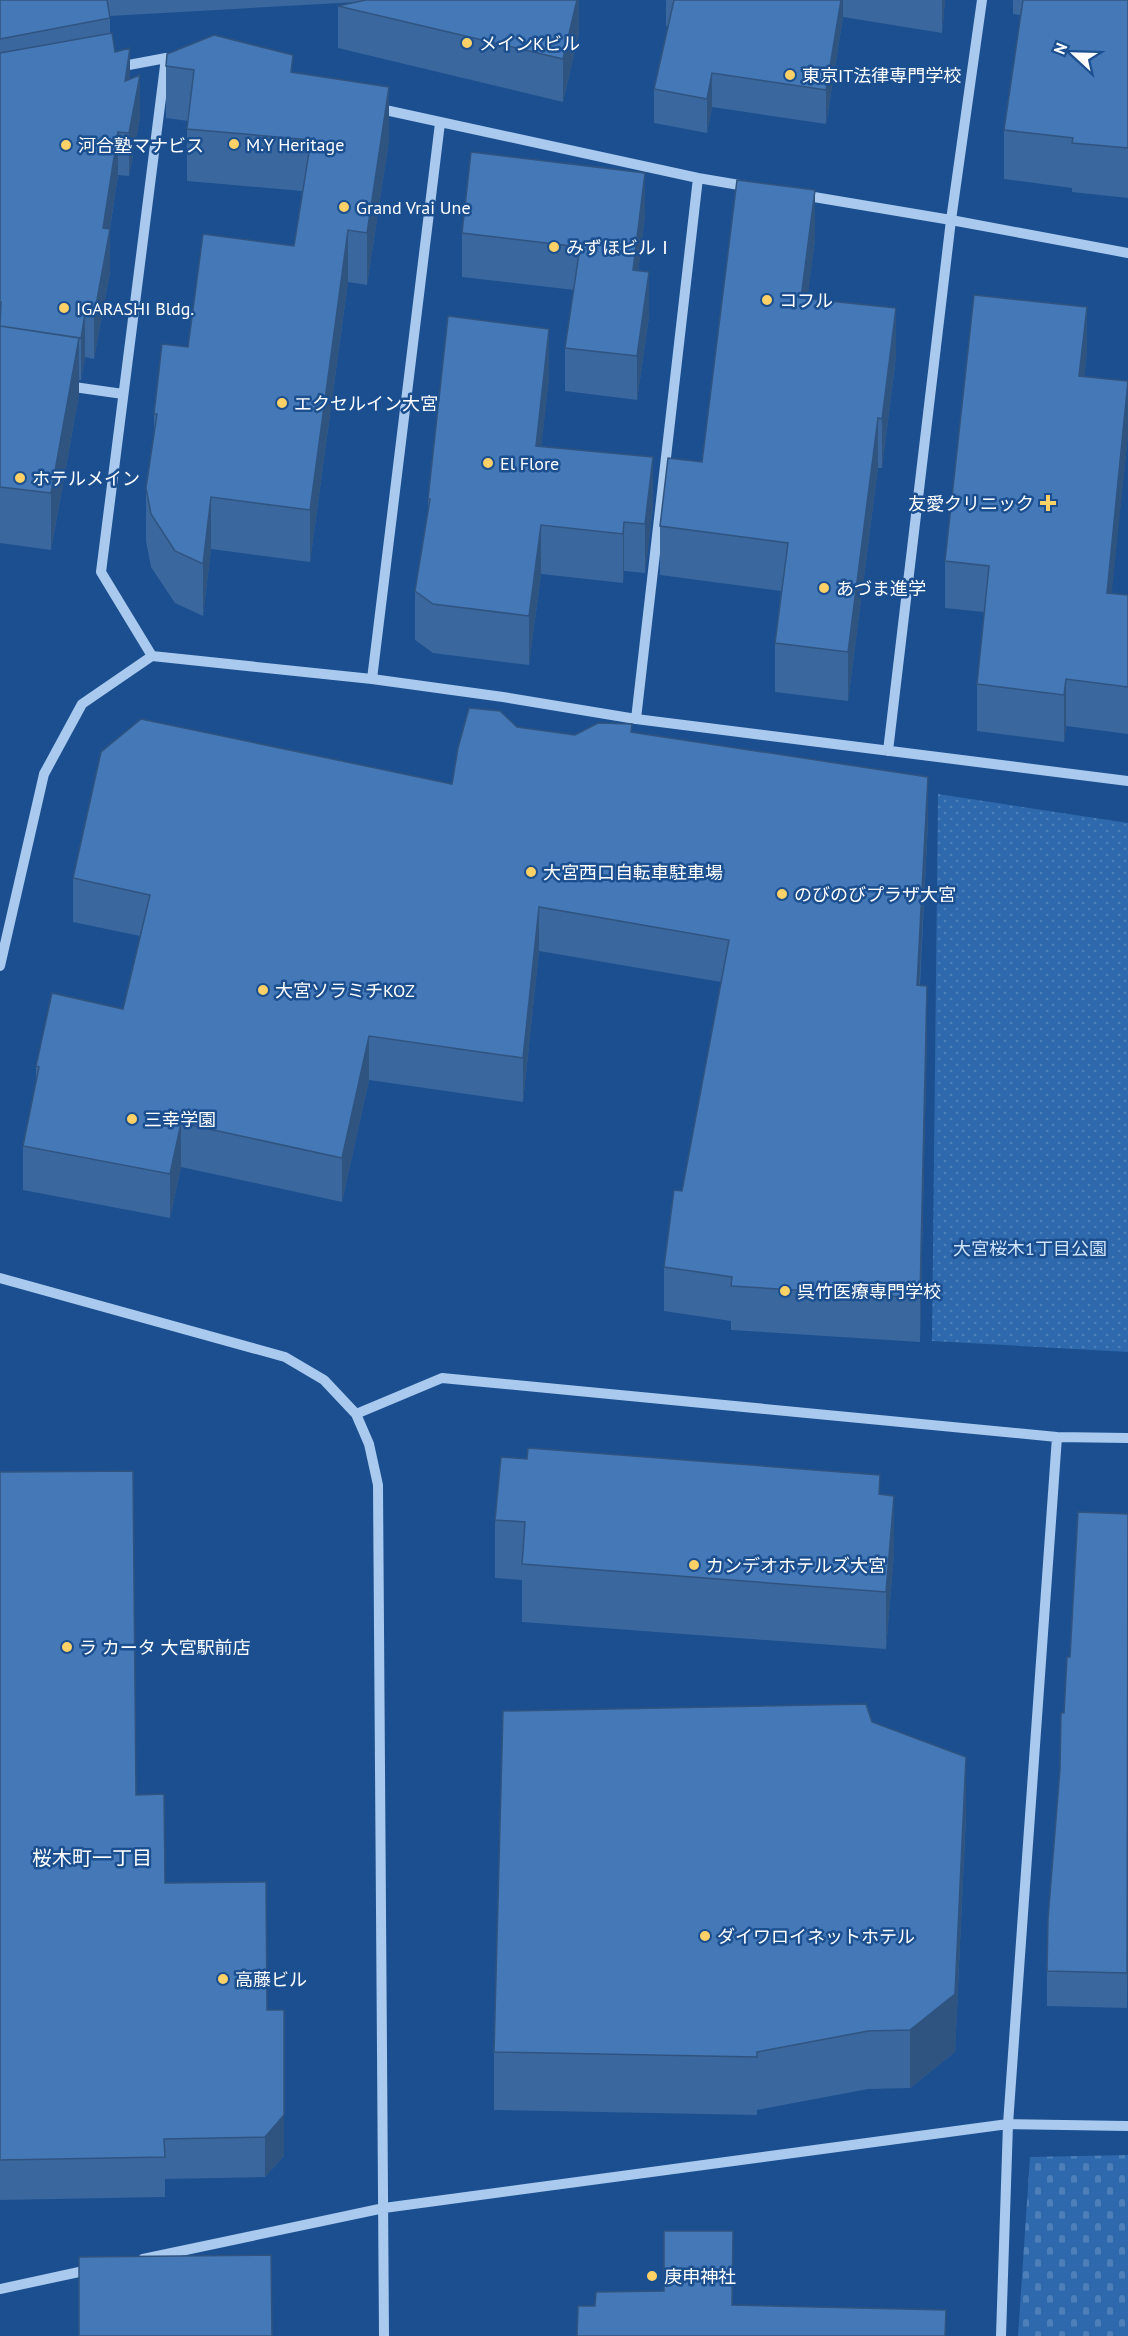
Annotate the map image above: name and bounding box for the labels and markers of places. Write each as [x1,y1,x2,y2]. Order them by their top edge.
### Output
place label: メインKビル [479,32,580,55]
marker: メインKビル [460,36,474,50]
place label: 東京IT法律専門学校 [802,64,961,87]
marker: 東京IT法律専門学校 [783,68,797,82]
place label: M.Y Heritage [246,133,344,156]
place label: 河合塾マナビス [78,134,204,157]
marker: M.Y Heritage [227,137,241,151]
marker: 河合塾マナビス [59,138,73,152]
place label: Grand Vrai Une [356,196,471,219]
marker: Grand Vrai Une [337,200,351,214]
place label: みずほビルⅠ [566,236,674,259]
marker: みずほビルⅠ [547,240,561,254]
place label: コフル [779,289,833,312]
marker: コフル [760,293,774,307]
place label: IGARASHI Bldg. [76,297,194,320]
marker: IGARASHI Bldg. [57,301,71,315]
place label: エクセルイン大宮 [294,392,438,415]
marker: エクセルイン大宮 [275,396,289,410]
place label: El Flore [500,452,559,475]
marker: El Flore [481,456,495,470]
place label: ホテルメイン [32,467,140,490]
marker: ホテルメイン [13,471,27,485]
place label: 友愛クリニック [908,492,1034,515]
marker: 友愛クリニック [1039,494,1057,512]
place label: あづま進学 [836,577,926,600]
marker: あづま進学 [817,581,831,595]
place label: 大宮西口自転車駐車場 [543,861,723,884]
marker: 大宮西口自転車駐車場 [524,865,538,879]
place label: のびのびプラザ大宮 [794,883,956,906]
marker: のびのびプラザ大宮 [775,887,789,901]
place label: 大宮ソラミチKOZ [275,979,415,1002]
marker: 大宮ソラミチKOZ [256,983,270,997]
place label: 三幸学園 [144,1108,216,1131]
marker: 三幸学園 [125,1112,139,1126]
place label: 呉竹医療専門学校 [797,1280,941,1303]
marker: 呉竹医療専門学校 [778,1284,792,1298]
place label: カンデオホテルズ大宮 [706,1554,886,1577]
marker: カンデオホテルズ大宮 [687,1558,701,1572]
place label: ラ カータ 大宮駅前店 [79,1636,251,1659]
marker: ラ カータ 大宮駅前店 [60,1640,74,1654]
place label: ダイワロイネットホテル [717,1925,915,1948]
marker: ダイワロイネットホテル [698,1929,712,1943]
place label: 高藤ビル [235,1968,307,1991]
marker: 高藤ビル [216,1972,230,1986]
place label: 庚申神社 [664,2265,736,2288]
marker: 庚申神社 [645,2269,659,2283]

